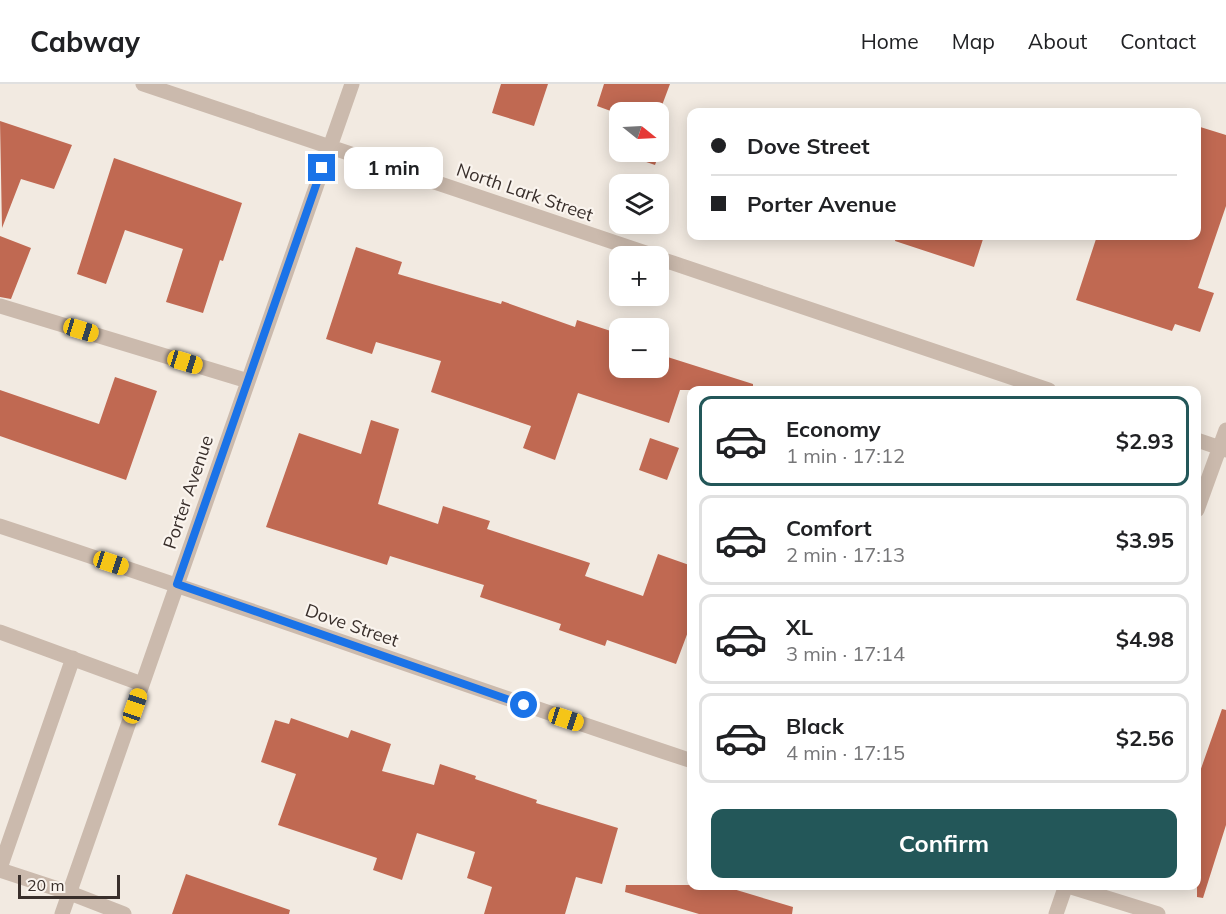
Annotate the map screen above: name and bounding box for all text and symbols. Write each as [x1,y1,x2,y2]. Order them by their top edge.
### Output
text: Cabway [30,24,140,59]
text: Home [861,28,919,54]
text: Map [952,28,995,54]
text: About [1028,28,1087,54]
text: Contact [1120,28,1196,54]
north arrow [609,102,669,162]
map controls [609,102,669,378]
text: Dove Street [747,132,870,160]
callout: 1 min [343,147,442,189]
route end [308,154,335,181]
text: 1 min [367,155,420,180]
street label: North Lark Street [454,158,596,226]
button: layers [609,174,669,234]
text: Porter Avenue [747,190,896,218]
button: + [609,246,669,306]
car [61,316,101,344]
button: − [609,318,669,378]
car [165,348,205,376]
icon: car [714,414,768,468]
text: Economy [786,415,881,443]
text: $2.93 [1116,427,1174,455]
street label: Porter Avenue [158,432,218,552]
text: 1 min · 17:12 [786,443,905,468]
icon: car [714,513,768,567]
text: Comfort [786,514,872,542]
text: $3.95 [1116,526,1174,554]
text: 2 min · 17:13 [786,542,905,567]
car [91,549,131,577]
street label: Dove Street [302,598,402,652]
icon: car [714,612,768,666]
text: XL [786,613,813,641]
text: $4.98 [1116,625,1174,653]
text: 3 min · 17:14 [786,641,905,666]
car [121,686,149,726]
route start [510,691,537,718]
car [546,705,586,733]
icon: car [714,711,768,765]
text: Black [786,712,844,740]
text: $2.56 [1116,724,1174,752]
text: 4 min · 17:15 [786,740,905,765]
button: Confirm [711,809,1177,878]
scale bar [18,872,120,900]
text: 20 m [27,875,64,895]

